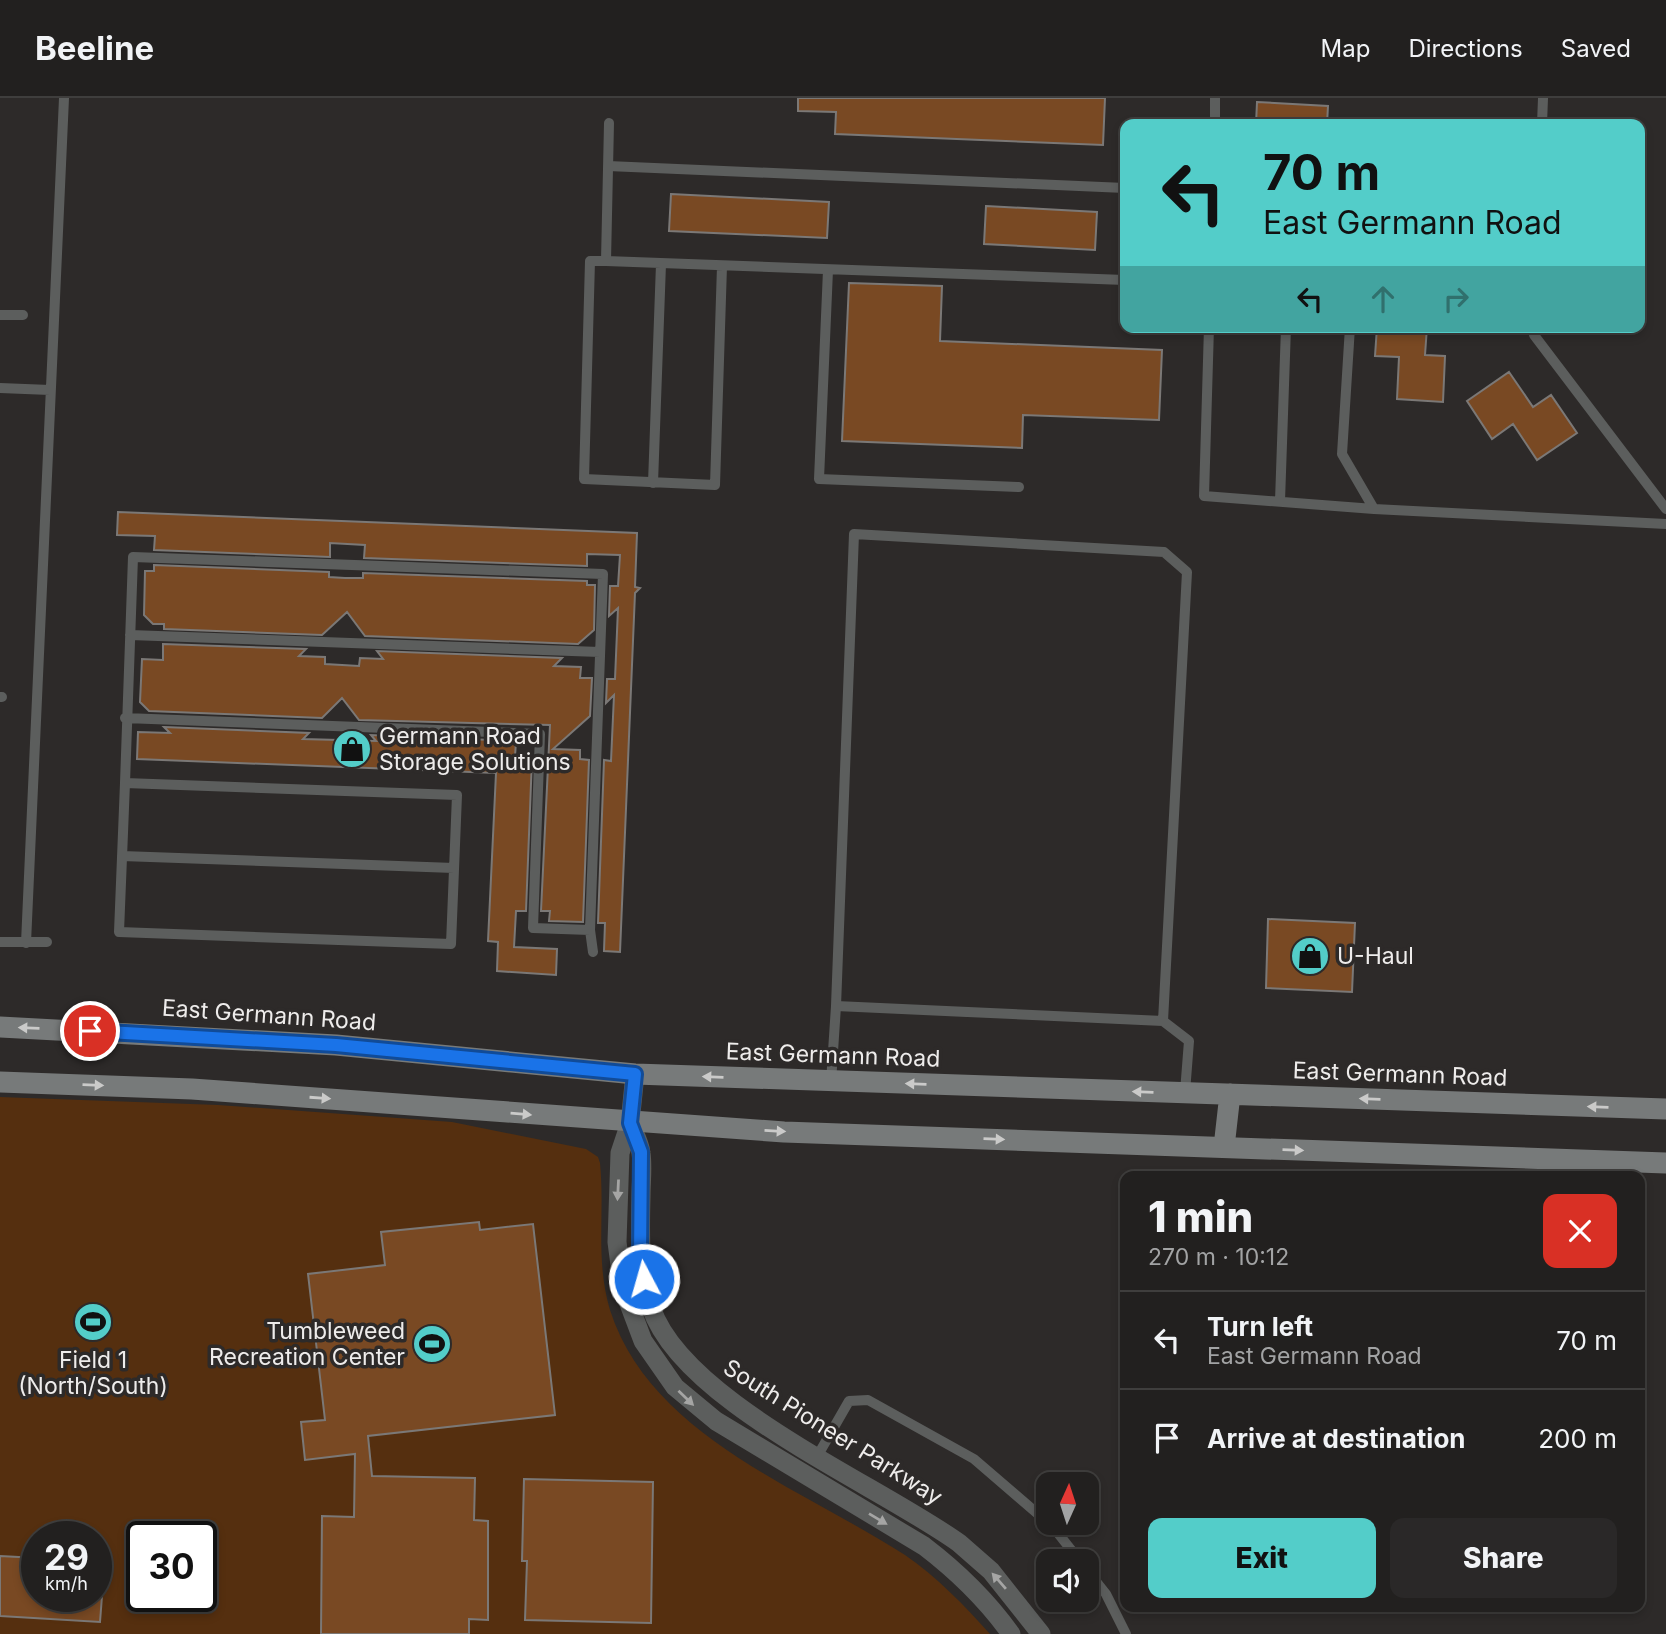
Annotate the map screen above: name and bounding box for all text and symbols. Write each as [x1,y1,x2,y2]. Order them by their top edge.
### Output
text: Beeline [35,28,154,68]
text: Map [1321,34,1370,63]
text: Directions [1408,34,1523,63]
text: Saved [1561,34,1631,63]
text: 70 m [1263,143,1380,202]
icon: left [1148,147,1239,238]
text: East Germann Road [1263,203,1562,242]
icon: left [1291,280,1329,318]
icon: ahead [1364,280,1402,318]
icon: right [1437,280,1475,318]
place label: Germann Road Storage Solutions [379,722,571,776]
shop icon: Germann Road Storage Solutions [331,728,373,770]
shop icon: U-Haul [1289,935,1331,977]
place label: U-Haul [1337,942,1414,970]
street label: East Germann Road [161,994,377,1036]
pin [60,1001,120,1061]
icon: arrive [71,1012,109,1050]
one-way arrow [18,1023,40,1034]
street label: East Germann Road [725,1037,941,1073]
street label: East Germann Road [1292,1056,1508,1092]
one-way arrow [702,1072,724,1083]
one-way arrow [904,1079,926,1090]
one-way arrow [82,1080,104,1091]
one-way arrow [1132,1086,1154,1097]
one-way arrow [309,1093,331,1104]
one-way arrow [1359,1093,1381,1105]
one-way arrow [1587,1101,1609,1112]
one-way arrow [510,1109,532,1120]
one-way arrow [764,1126,786,1137]
one-way arrow [983,1134,1005,1145]
one-way arrow [1282,1144,1304,1155]
one-way arrow [612,1179,623,1201]
text: 1 min [1148,1191,1253,1242]
button: close [1543,1194,1617,1268]
position arrow [607,1242,681,1316]
text: 270 m · 10:12 [1148,1243,1289,1271]
sports icon: Field 1 (North/South) [72,1301,114,1343]
text: Turn left [1207,1311,1313,1342]
place label: Tumbleweed Recreation Center [209,1317,405,1371]
icon: left [1148,1321,1186,1359]
sports icon: Tumbleweed Recreation Center [411,1323,453,1365]
text: 70 m [1556,1325,1617,1356]
text: East Germann Road [1207,1342,1422,1370]
place label: Field 1 (North/South) [18,1346,168,1400]
street label: South Pioneer Parkway [718,1353,948,1511]
one-way arrow [677,1389,694,1405]
icon: arrive [1148,1419,1186,1457]
text: Arrive at destination [1207,1423,1466,1454]
text: 200 m [1538,1423,1617,1454]
north arrow [1036,1472,1099,1535]
map controls [1036,1472,1099,1612]
one-way arrow [869,1512,888,1525]
button: Exit [1148,1518,1376,1598]
button: Share [1390,1518,1617,1598]
speed limit sign: 30 [126,1521,217,1612]
text: 29 [44,1536,89,1578]
button: sound [1036,1549,1099,1612]
one-way arrow [992,1572,1007,1589]
text: km/h [45,1573,88,1594]

